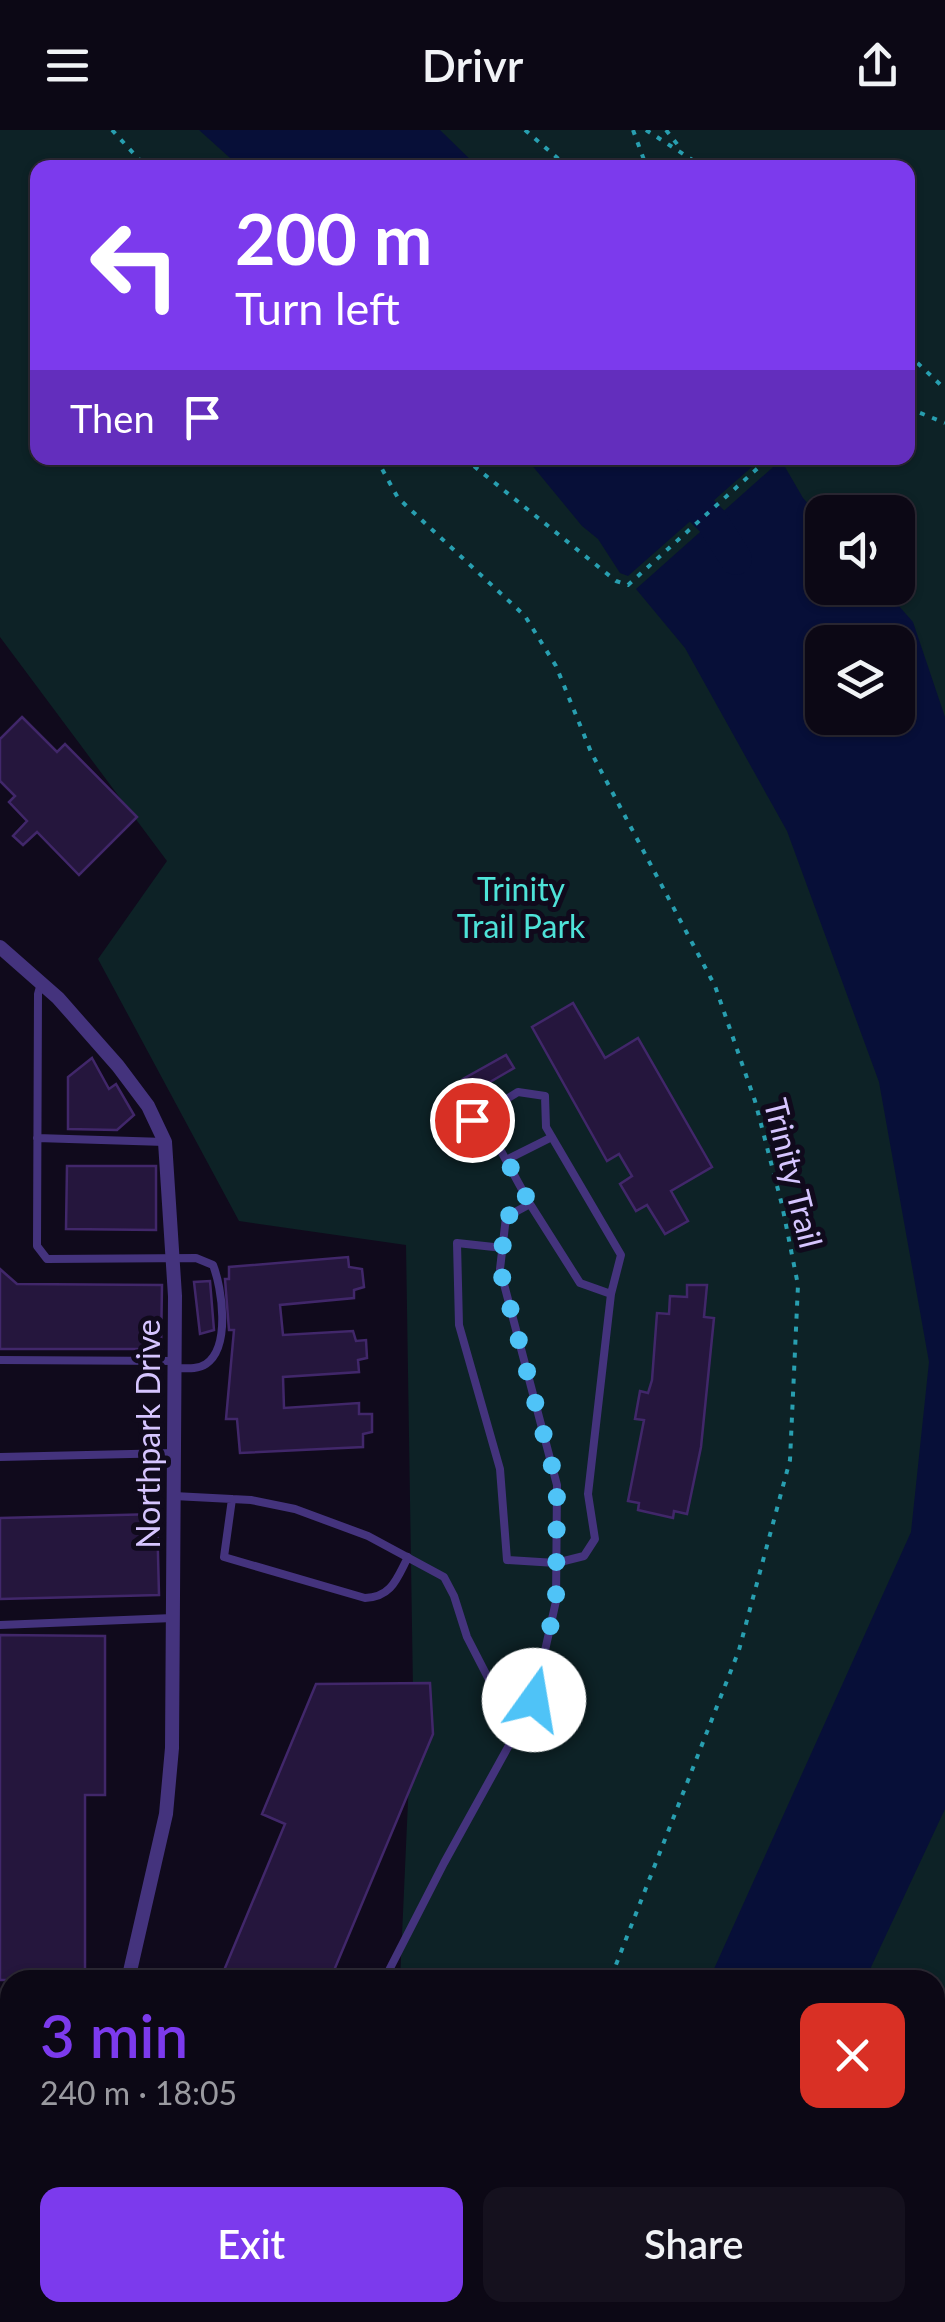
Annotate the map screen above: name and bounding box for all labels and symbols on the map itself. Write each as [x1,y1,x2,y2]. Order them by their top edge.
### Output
park label: Trinity Trail Park [457,869,586,945]
pin [430,1078,515,1163]
street label: Trinity Trail [757,1094,831,1252]
street label: Northpark Drive [128,1319,167,1549]
position arrow [482,1648,586,1752]

